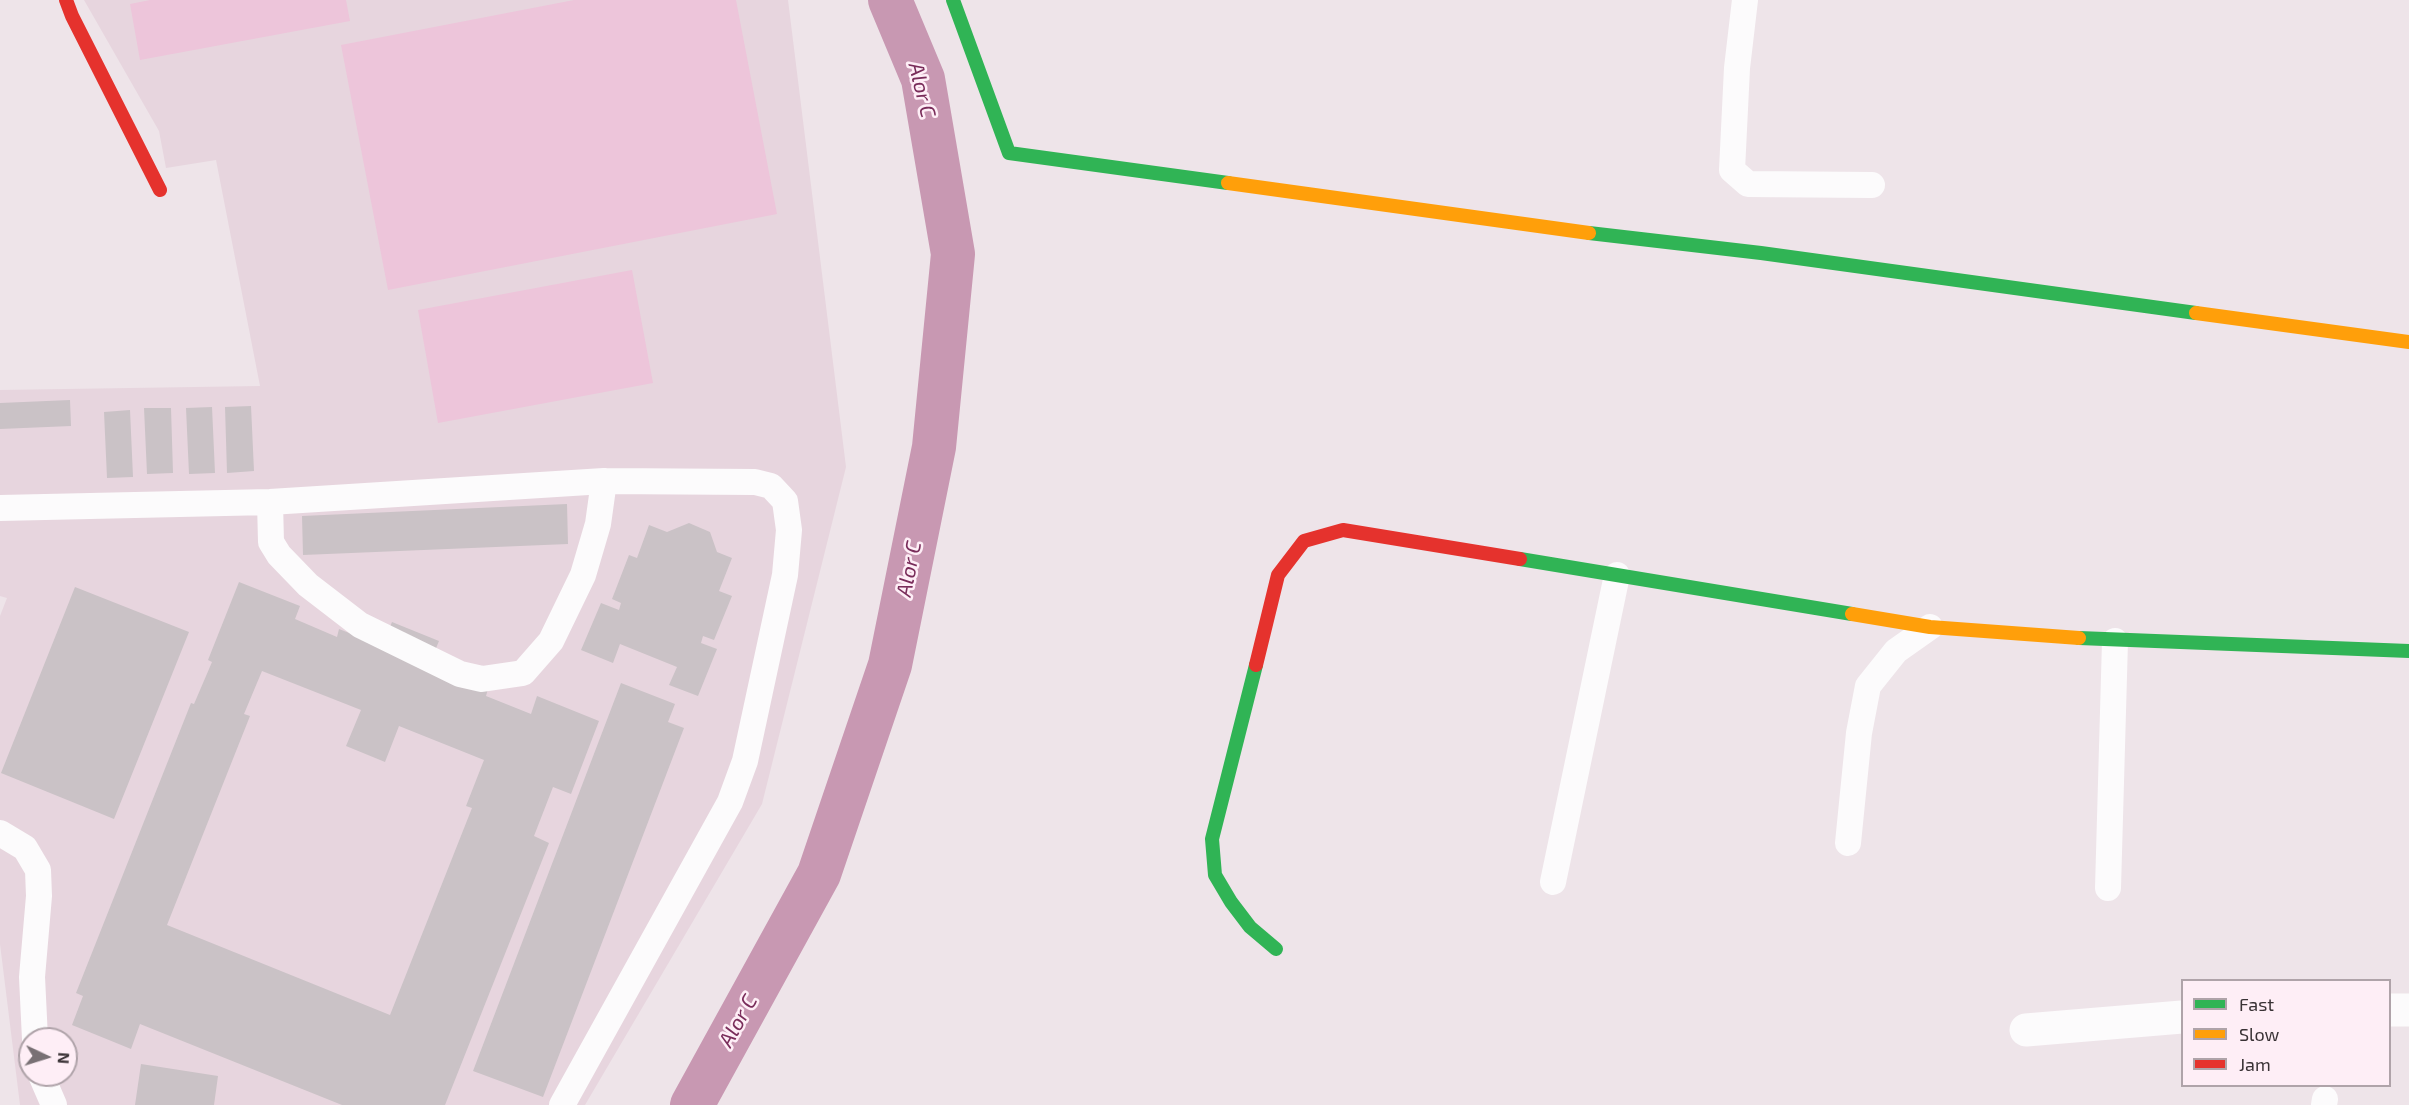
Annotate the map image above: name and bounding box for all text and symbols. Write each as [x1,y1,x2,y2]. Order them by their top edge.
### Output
water label: Alor C [903,60,941,120]
water label: Alor C [891,539,927,599]
legend [2181,979,2391,1087]
water label: Alor C [713,990,763,1052]
text: Fast [2239,993,2274,1015]
text: Slow [2239,1023,2279,1045]
north arrow [18,1027,78,1087]
text: N [55,1052,74,1065]
text: Jam [2239,1053,2271,1075]

